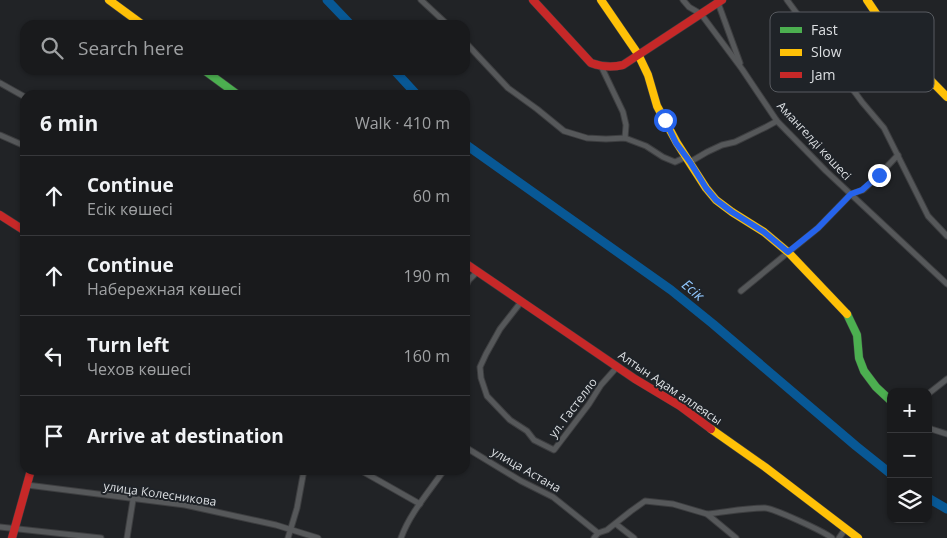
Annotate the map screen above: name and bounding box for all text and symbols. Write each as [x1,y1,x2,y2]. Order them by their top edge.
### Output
legend [770,12,934,92]
search box [20,20,470,75]
text: Fast [811,20,838,39]
icon: search [38,34,66,62]
text: Search here [78,35,184,61]
text: Slow [811,42,842,61]
text: Jam [809,65,836,84]
street label: Амангелді көшесі [773,98,855,184]
text: 6 min [40,109,98,137]
route start [654,109,677,132]
text: Walk · 410 m [355,112,450,134]
route end [868,164,891,187]
text: Continue [87,172,174,198]
icon: ahead [40,182,68,210]
text: 60 m [413,185,450,207]
text: Есік көшесі [87,198,173,220]
text: Continue [87,252,174,278]
icon: ahead [40,262,68,290]
text: 190 m [404,265,450,287]
water label: Есік [678,275,710,305]
text: Набережная көшесі [87,278,242,300]
text: Turn left [87,332,169,358]
icon: left [40,342,68,370]
text: 160 m [404,345,450,367]
street label: Алтын Адам аллеясы [615,346,726,429]
text: Чехов көшесі [87,358,191,380]
street label: ул. Гастелло [544,374,601,441]
map controls [887,388,932,523]
button: + [887,388,932,433]
icon: arrive [40,422,68,450]
text: Arrive at destination [87,423,284,449]
button: − [887,433,932,478]
street label: улица Астана [488,443,564,496]
street label: улица Колесникова [102,477,218,510]
button: layers [887,478,932,523]

